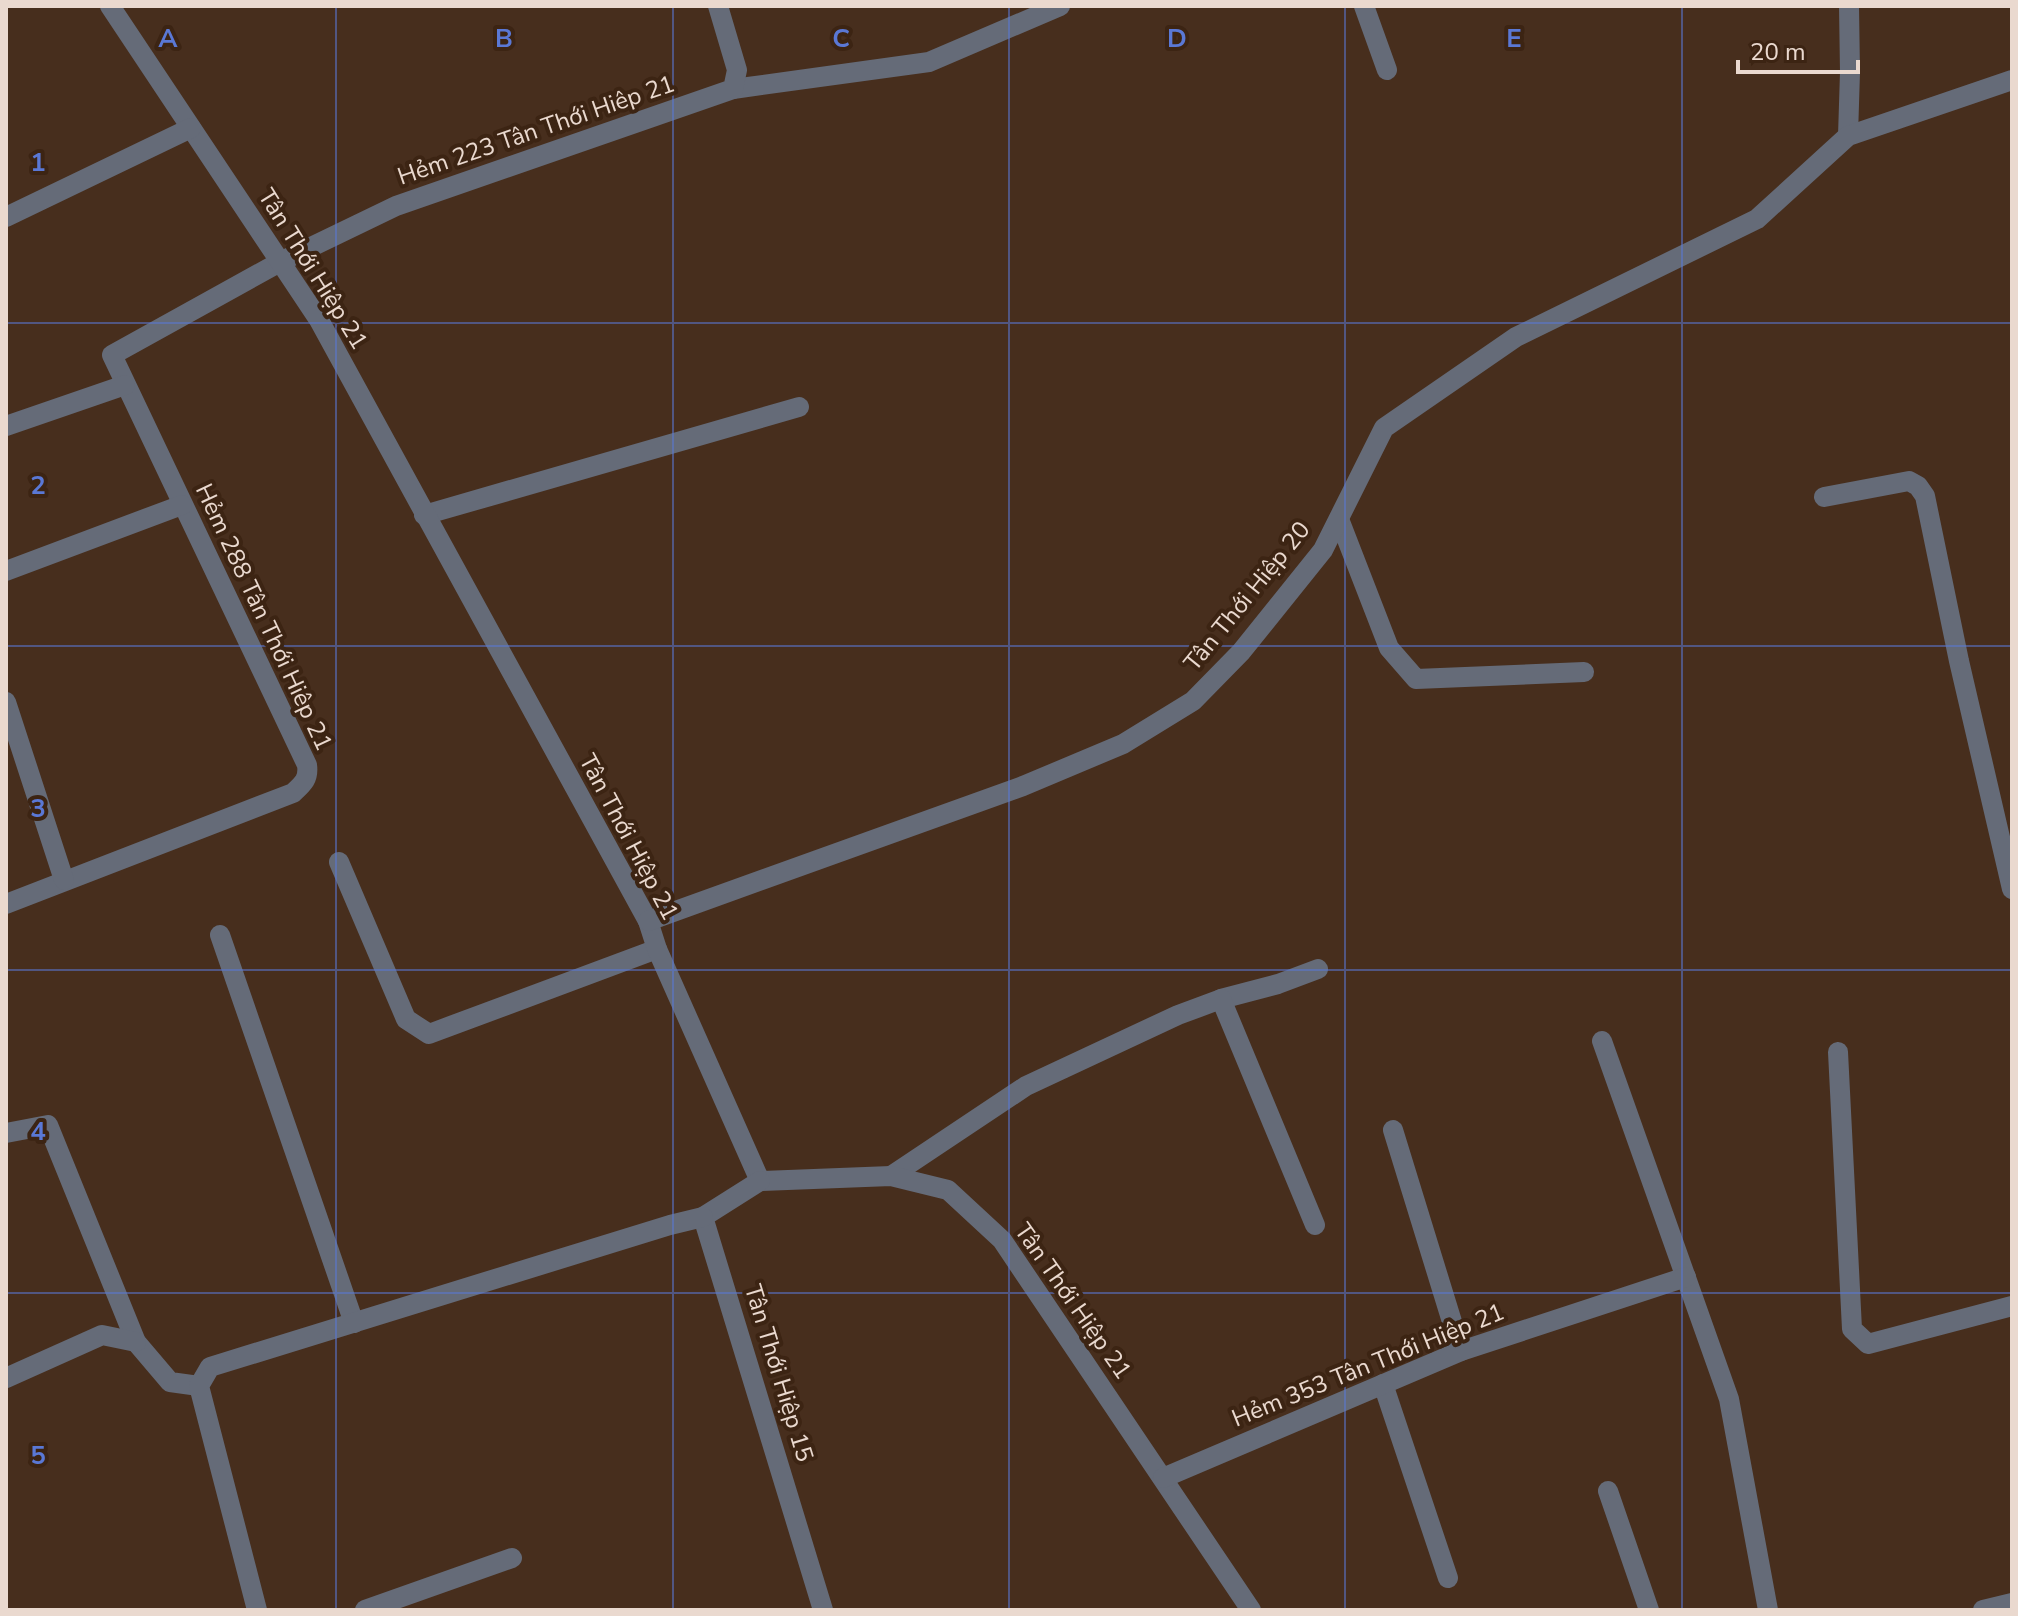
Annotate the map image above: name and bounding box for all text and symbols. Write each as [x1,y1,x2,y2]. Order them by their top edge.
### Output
text: A [158,21,178,56]
text: B [495,21,513,56]
text: C [832,21,850,56]
text: D [1167,21,1187,56]
text: E [1506,21,1522,56]
scale bar [1738,24,1858,74]
text: 20 m [1750,36,1806,68]
street label: Hẻm 223 Tân Thới Hiêp 21 [393,68,679,192]
text: 1 [30,145,46,180]
street label: Tân Thới Hiệp 21 [251,183,375,355]
text: 2 [30,468,46,503]
street label: Hẻm 288 Tân Thới Hiêp 21 [188,478,340,756]
street label: Tân Thới Hiệp 20 [1177,514,1317,678]
street label: Tân Thới Hiệp 21 [572,748,686,926]
text: 3 [30,791,46,826]
text: 4 [30,1114,46,1149]
street label: Tân Thới Hiệp 21 [1007,1217,1139,1385]
street label: Tân Thới Hiệp 15 [737,1280,821,1466]
street label: Hẻm 353 Tân Thới Hiệp 21 [1227,1296,1509,1434]
text: 5 [30,1438,46,1473]

